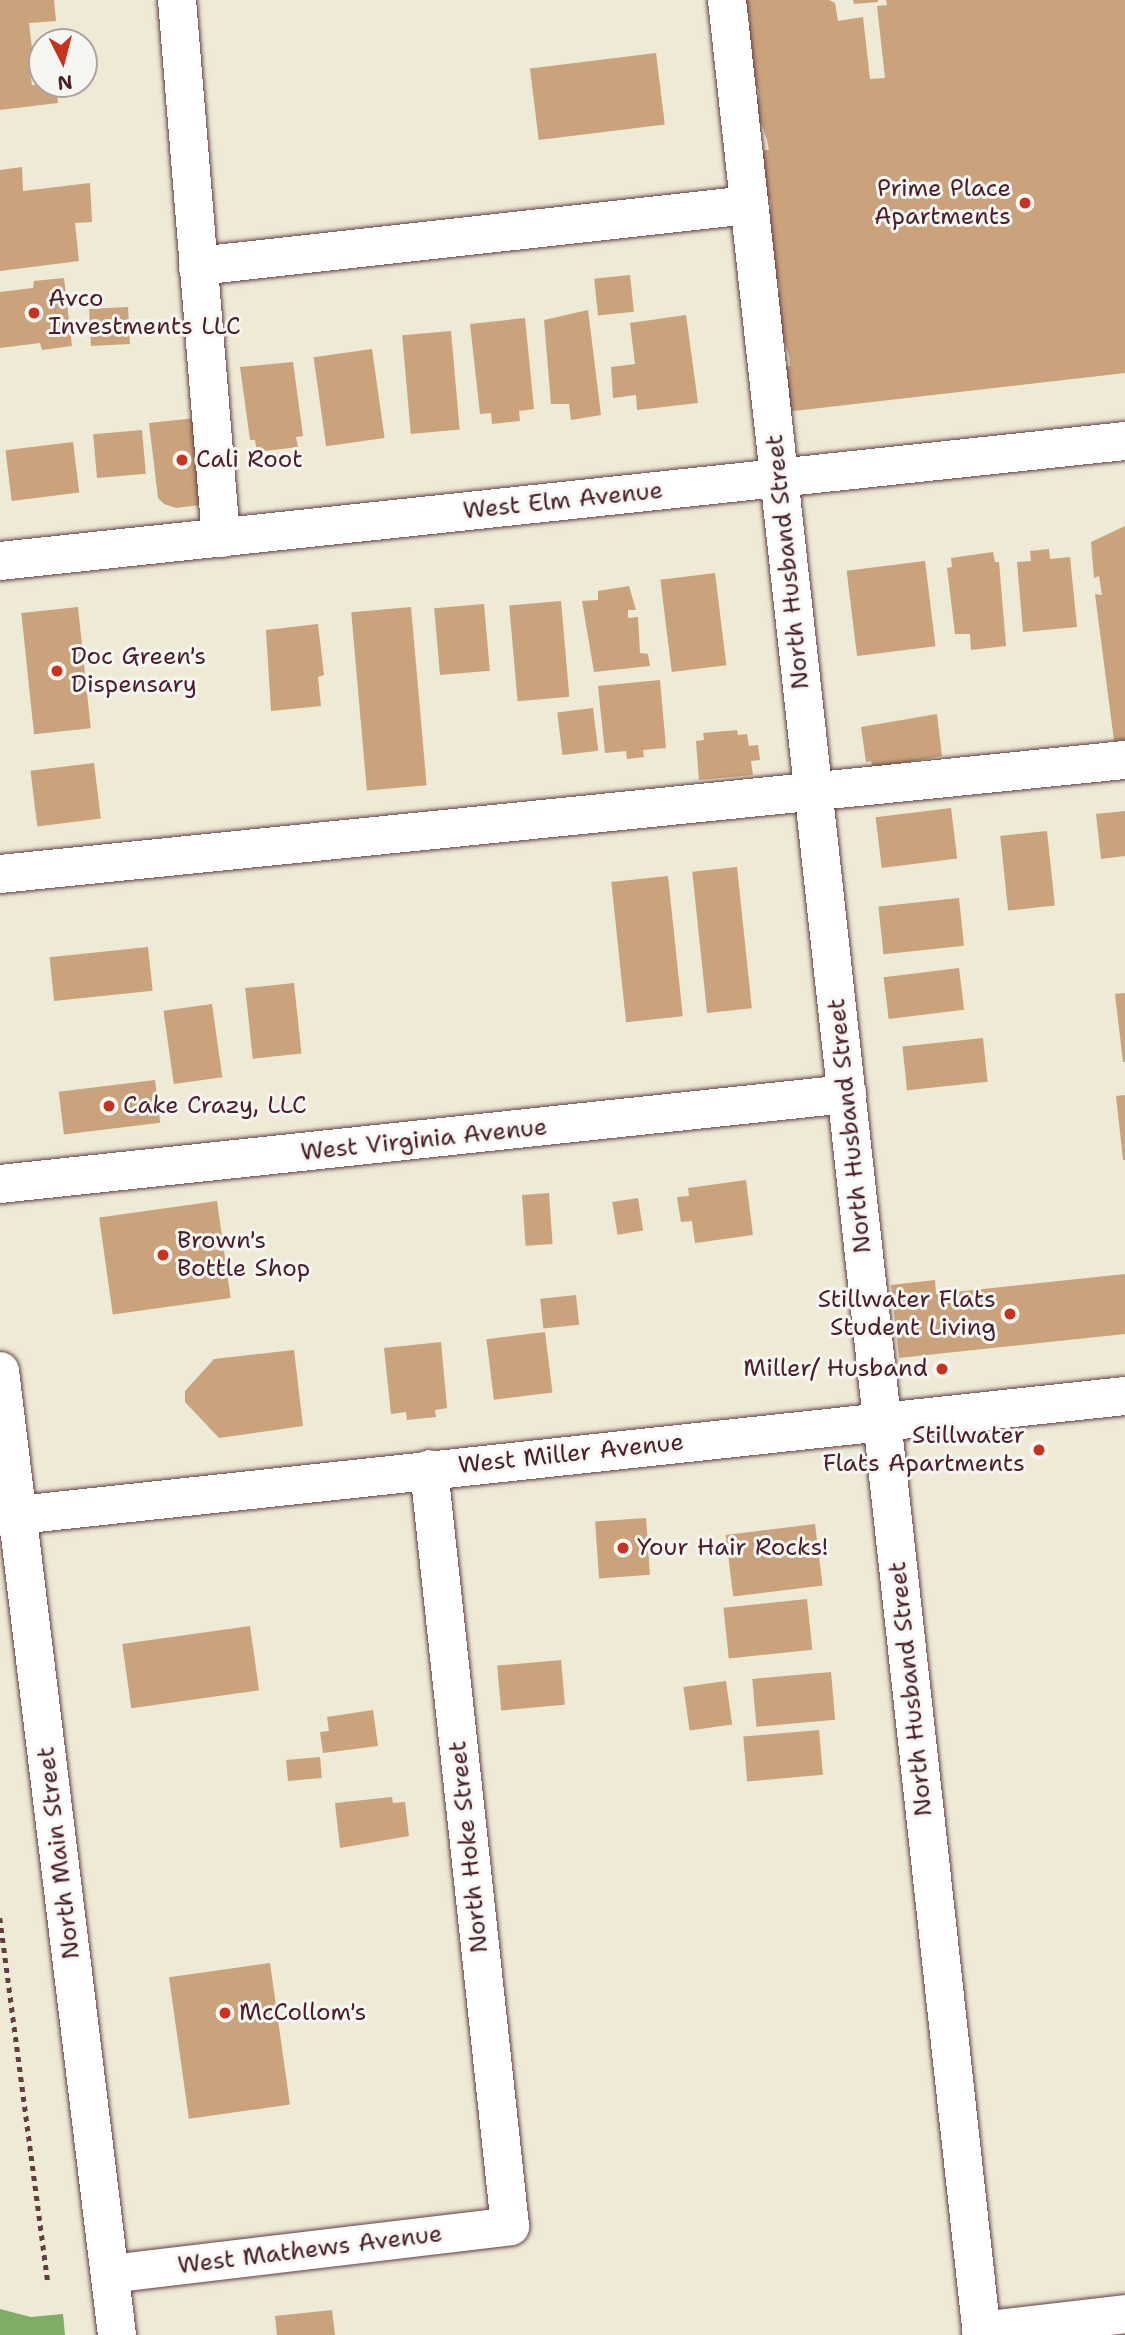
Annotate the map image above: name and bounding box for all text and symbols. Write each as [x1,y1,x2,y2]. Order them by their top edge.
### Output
north arrow [28,28,98,98]
text: N [56,69,74,96]
place label: Prime Place Apartments [874,175,1011,231]
marker: Prime Place Apartments [1017,195,1033,211]
place label: Avco Investments LLC [48,285,241,341]
marker: Avco Investments LLC [26,305,42,321]
street label: North Husband Street [760,433,816,691]
place label: Cali Root [196,446,303,474]
marker: Cali Root [174,452,190,468]
street label: West Elm Avenue [462,476,664,526]
place label: Doc Green's Dispensary [71,643,206,699]
marker: Doc Green's Dispensary [49,663,65,679]
street label: North Husband Street [822,997,878,1255]
place label: Cake Crazy, LLC [123,1092,307,1120]
marker: Cake Crazy, LLC [101,1098,117,1114]
street label: West Virginia Avenue [299,1113,549,1167]
place label: Brown's Bottle Shop [177,1227,310,1283]
marker: Brown's Bottle Shop [155,1247,171,1263]
place label: Stillwater Flats Student Living [818,1286,996,1342]
marker: Stillwater Flats Student Living [1002,1306,1018,1322]
place label: Miller/ Husband [743,1355,928,1383]
marker: Miller/ Husband [934,1361,950,1377]
place label: Stillwater Flats Apartments [823,1422,1025,1478]
street label: West Miller Avenue [457,1428,685,1480]
marker: Stillwater Flats Apartments [1031,1442,1047,1458]
place label: Your Hair Rocks! [637,1534,828,1562]
marker: Your Hair Rocks! [615,1540,631,1556]
street label: North Husband Street [883,1560,939,1818]
street label: North Hoke Street [444,1740,494,1954]
street label: North Main Street [32,1745,86,1961]
place label: McCollom's [239,1999,366,2027]
marker: McCollom's [217,2005,233,2021]
street label: West Mathews Avenue [176,2219,444,2281]

